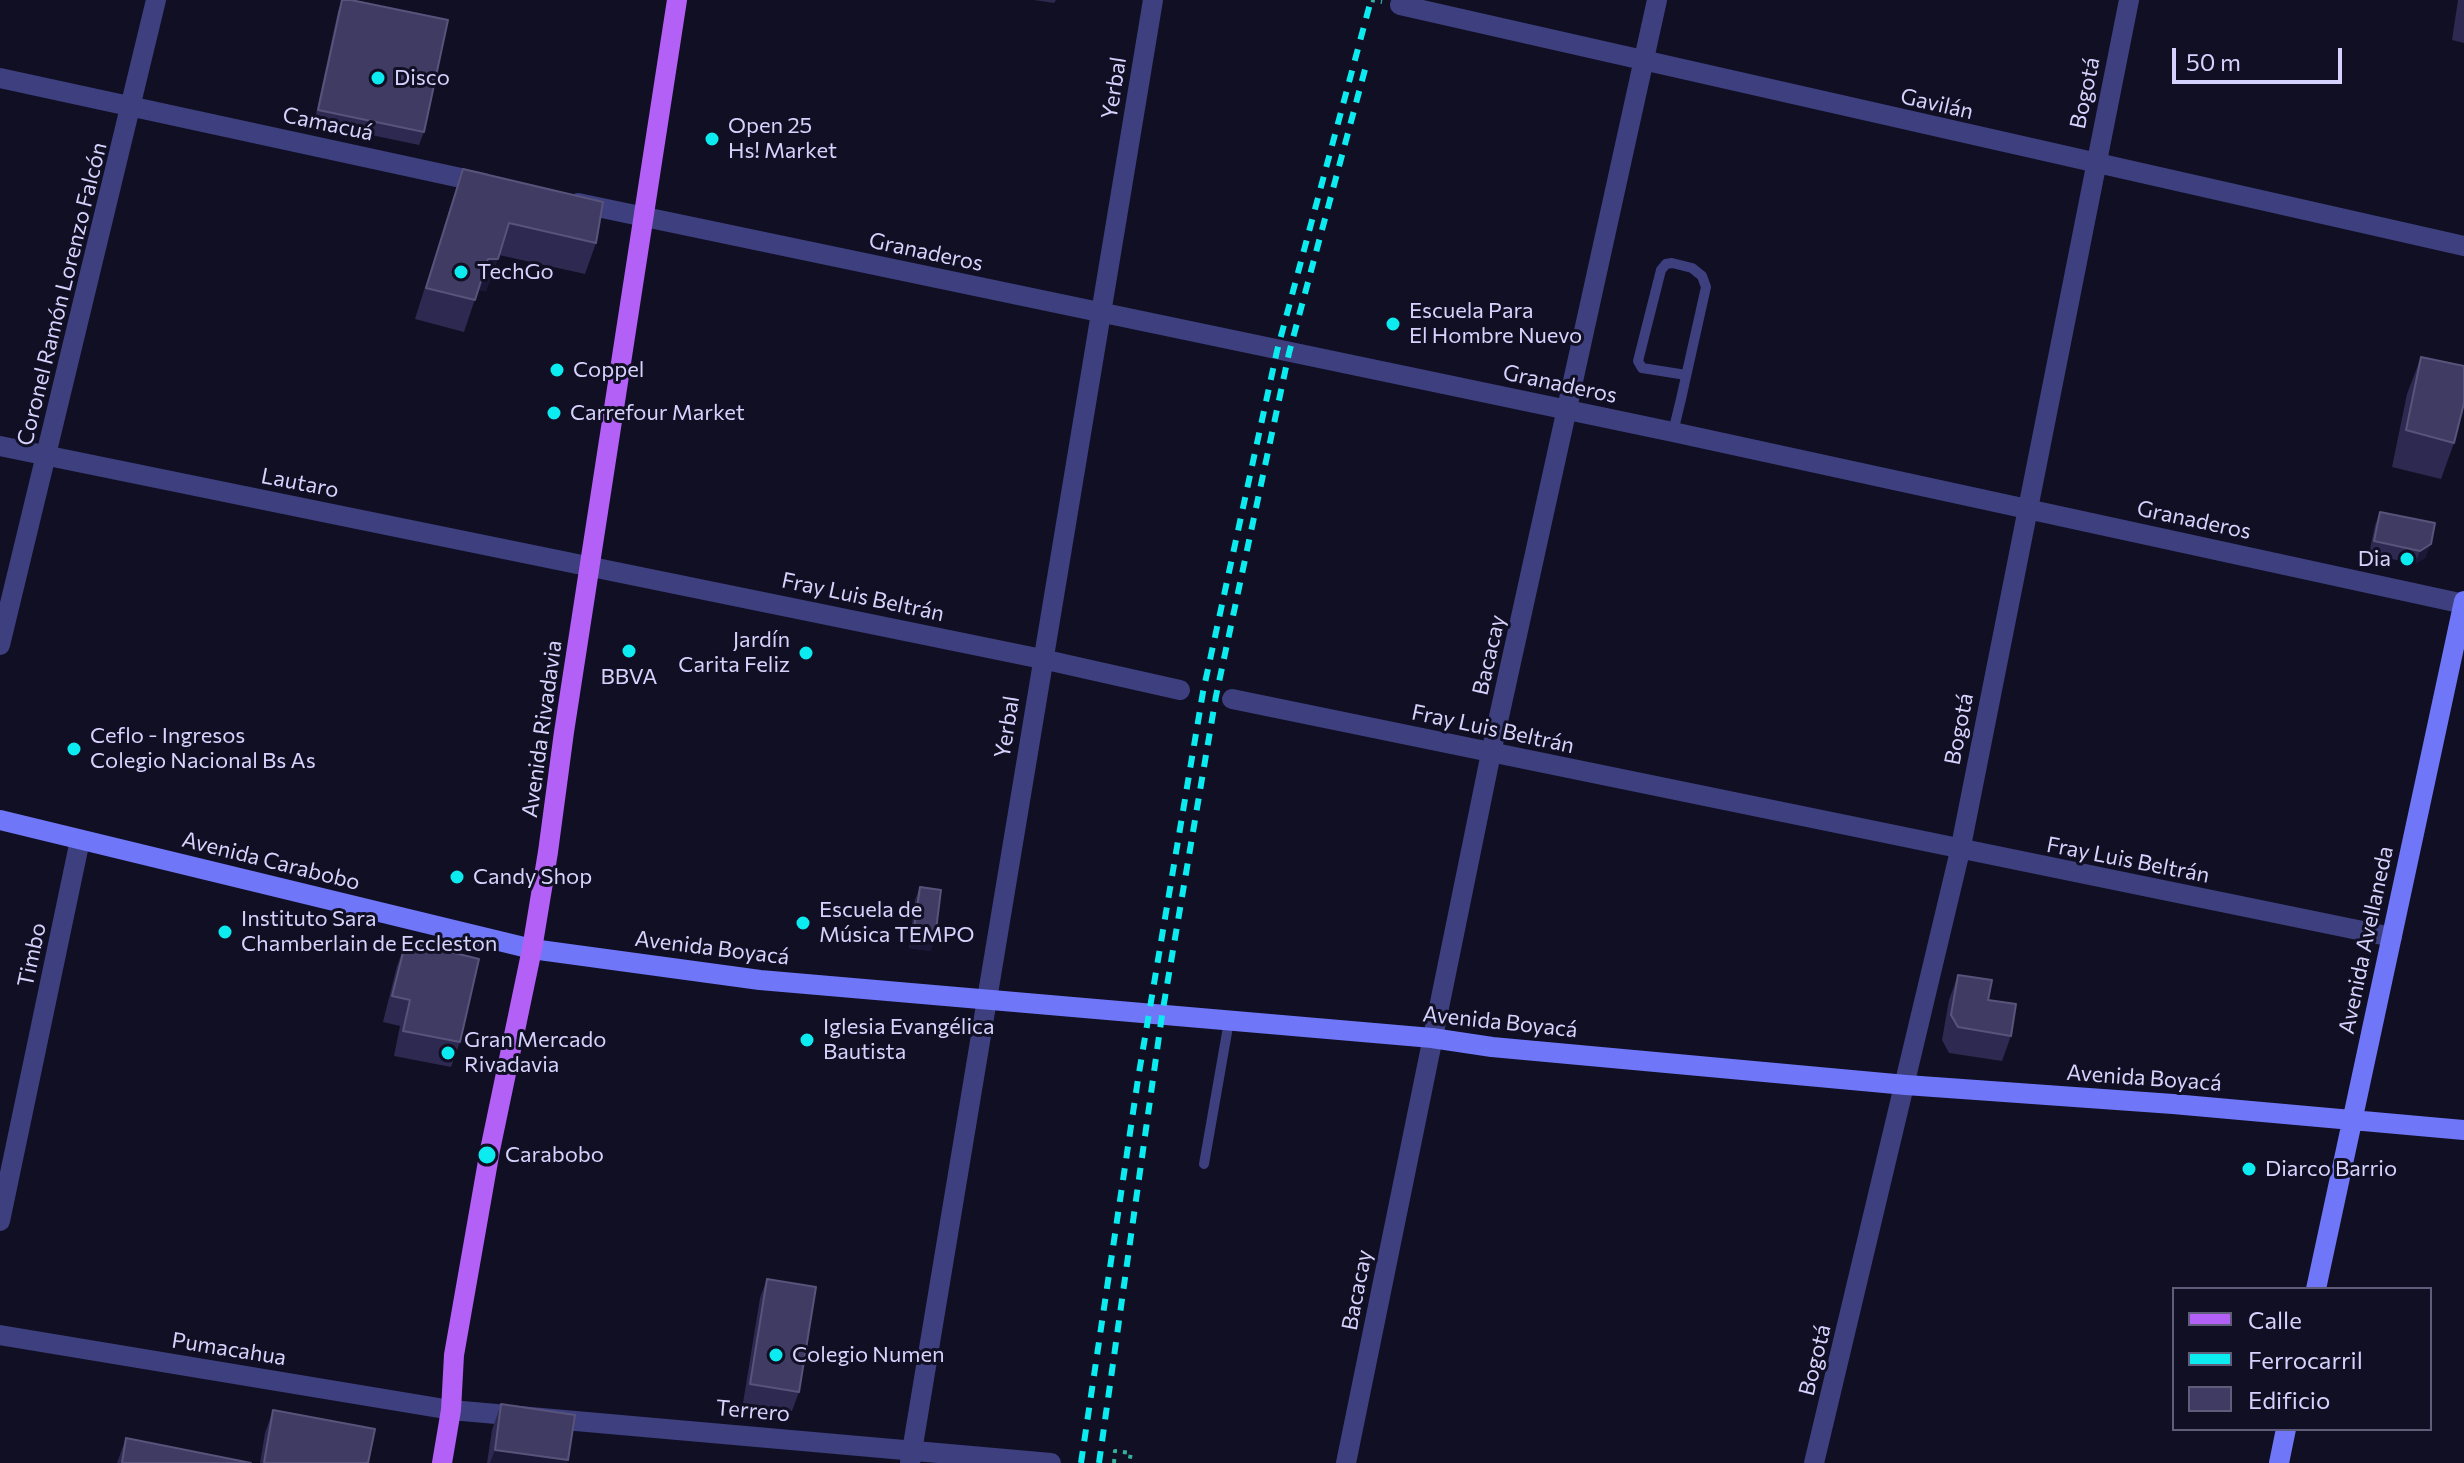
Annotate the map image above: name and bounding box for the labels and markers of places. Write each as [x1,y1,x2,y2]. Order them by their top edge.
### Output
place label: Disco [394,65,450,91]
marker: Disco [369,69,387,87]
place label: Open 25 Hs! Market [728,113,837,164]
marker: Open 25 Hs! Market [703,130,721,148]
place label: TechGo [477,259,554,285]
marker: TechGo [452,263,470,281]
place label: Escuela Para El Hombre Nuevo [1409,298,1582,350]
marker: Escuela Para El Hombre Nuevo [1384,315,1402,333]
place label: Coppel [573,357,644,383]
marker: Coppel [548,361,566,379]
place label: Carrefour Market [570,400,745,426]
marker: Carrefour Market [545,404,563,422]
place label: Dia [2358,546,2391,572]
marker: Dia [2398,550,2416,568]
place label: Jardín Carita Feliz [678,627,790,678]
marker: BBVA [620,642,638,660]
marker: Jardín Carita Feliz [797,644,815,662]
place label: BBVA [600,664,658,690]
place label: Ceflo - Ingresos Colegio Nacional Bs As [90,723,316,774]
marker: Ceflo - Ingresos Colegio Nacional Bs As [65,740,83,758]
place label: Candy Shop [473,864,592,890]
marker: Candy Shop [448,868,466,886]
place label: Escuela de Música TEMPO [819,897,975,948]
place label: Instituto Sara Chamberlain de Eccleston [241,906,497,958]
marker: Escuela de Música TEMPO [794,914,812,932]
marker: Instituto Sara Chamberlain de Eccleston [216,923,234,941]
place label: Iglesia Evangélica Bautista [823,1014,994,1066]
place label: Gran Mercado Rivadavia [464,1027,606,1078]
marker: Iglesia Evangélica Bautista [798,1031,816,1049]
marker: Gran Mercado Rivadavia [439,1044,457,1062]
place label: Carabobo [505,1142,604,1168]
marker: Carabobo [476,1144,498,1166]
place label: Diarco Barrio [2265,1156,2397,1182]
marker: Diarco Barrio [2240,1160,2258,1178]
place label: Colegio Numen [792,1342,945,1368]
marker: Colegio Numen [767,1346,785,1364]

